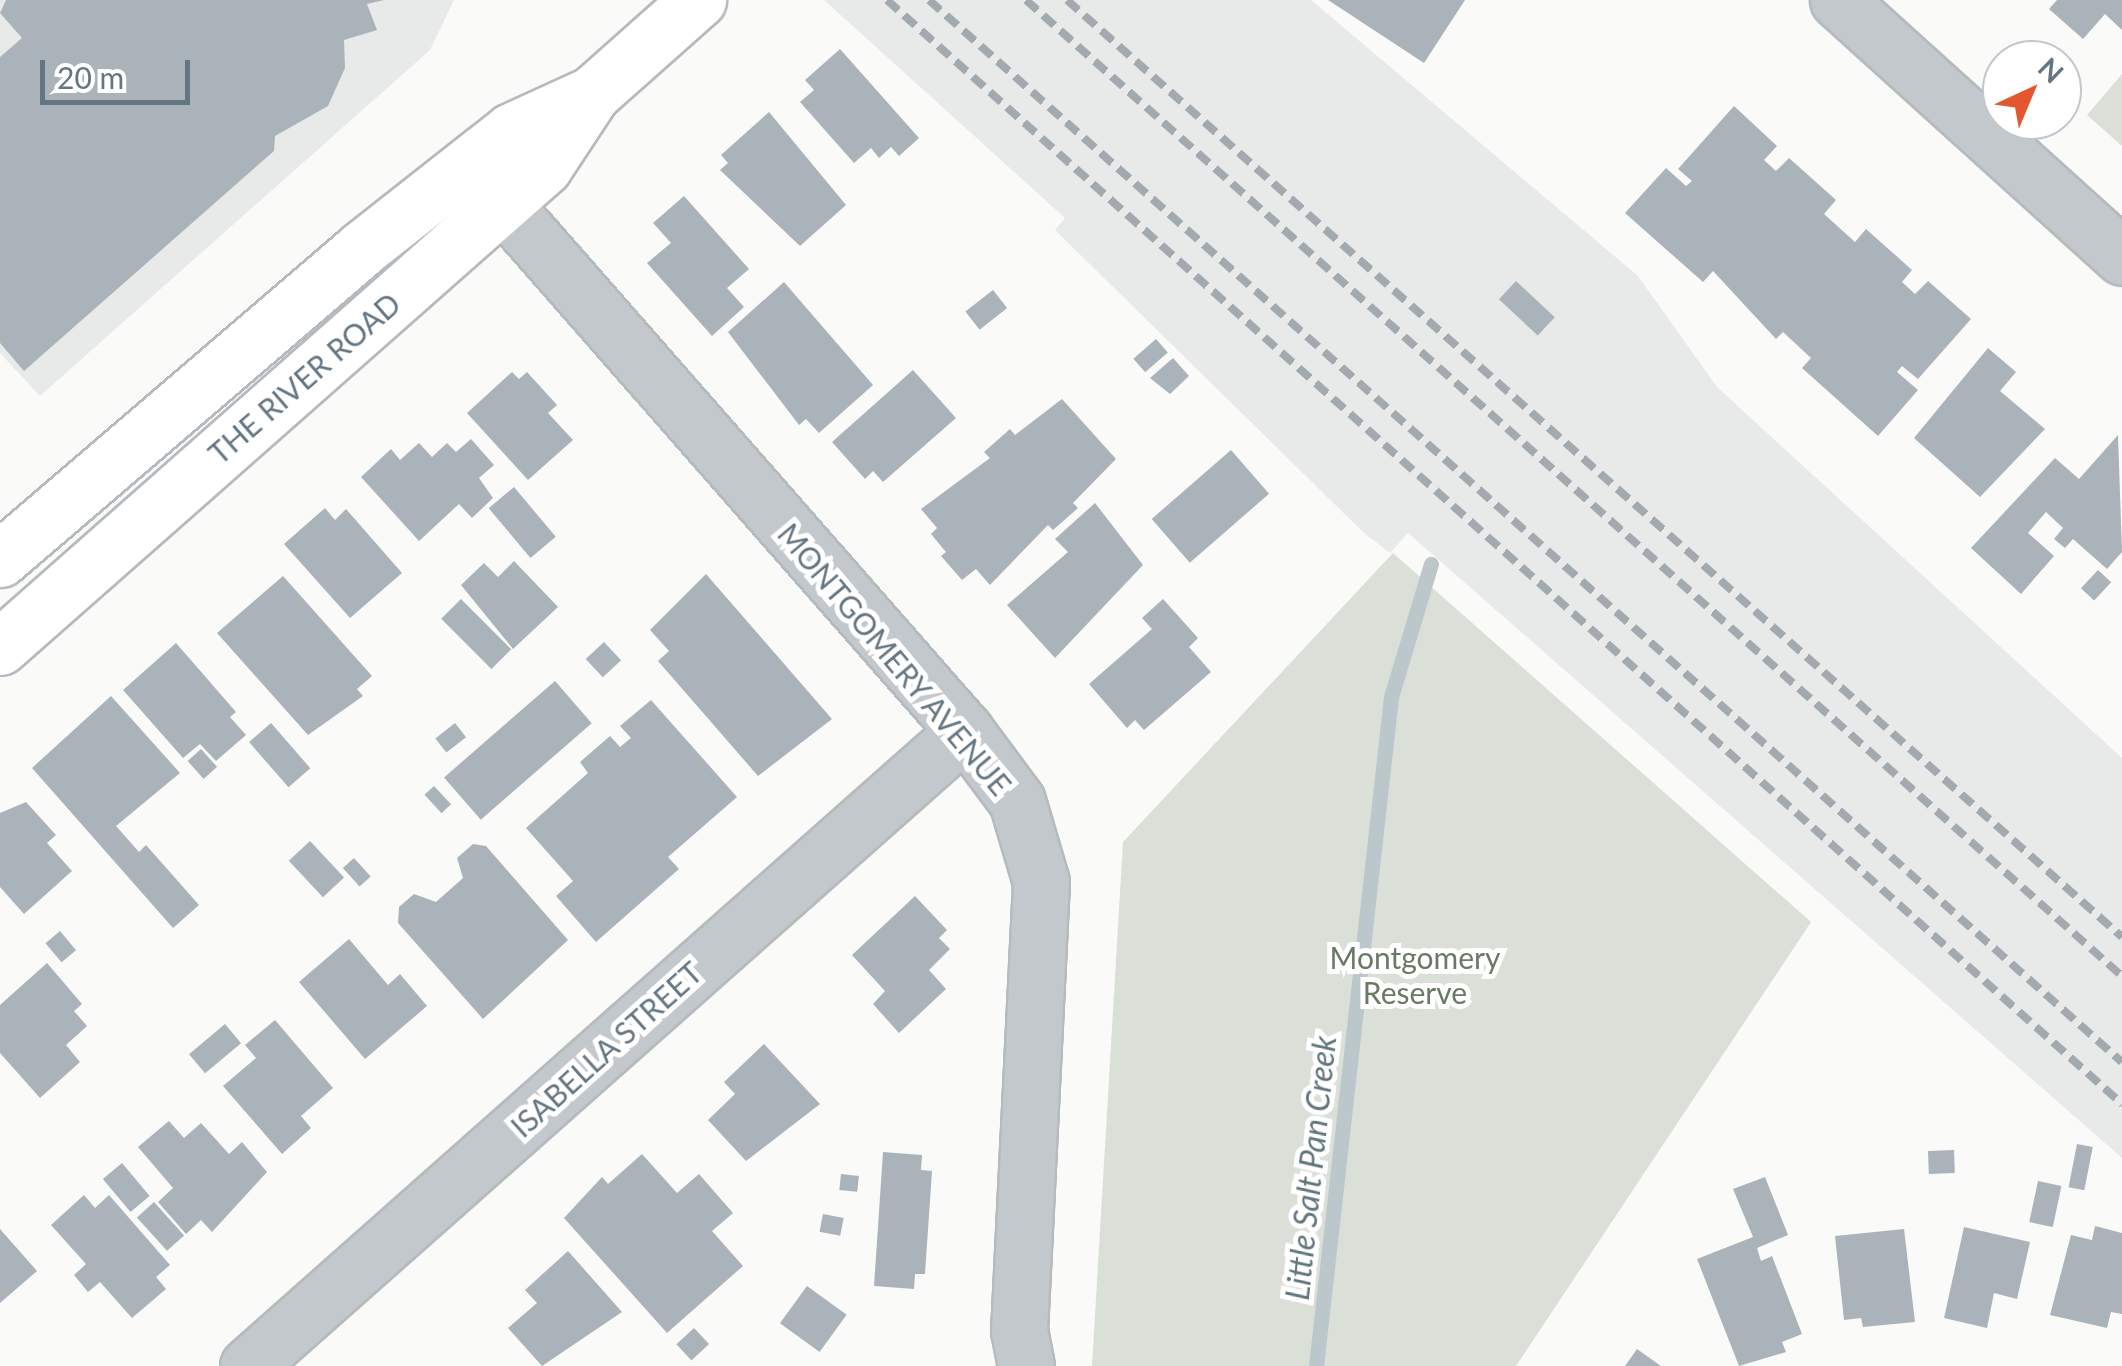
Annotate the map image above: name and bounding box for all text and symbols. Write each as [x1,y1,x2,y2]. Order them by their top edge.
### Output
scale bar [45,40,195,102]
north arrow [1982,40,2082,140]
text: N [2032,50,2071,90]
text: 20 m [57,59,124,95]
street label: THE RIVER ROAD [201,285,407,471]
street label: MONTGOMERY AVENUE [770,515,1020,803]
park label: Montgomery Reserve [1330,939,1500,1010]
street label: ISABELLA STREET [503,954,709,1144]
water label: Little Salt Pan Creek [1278,1034,1344,1302]

